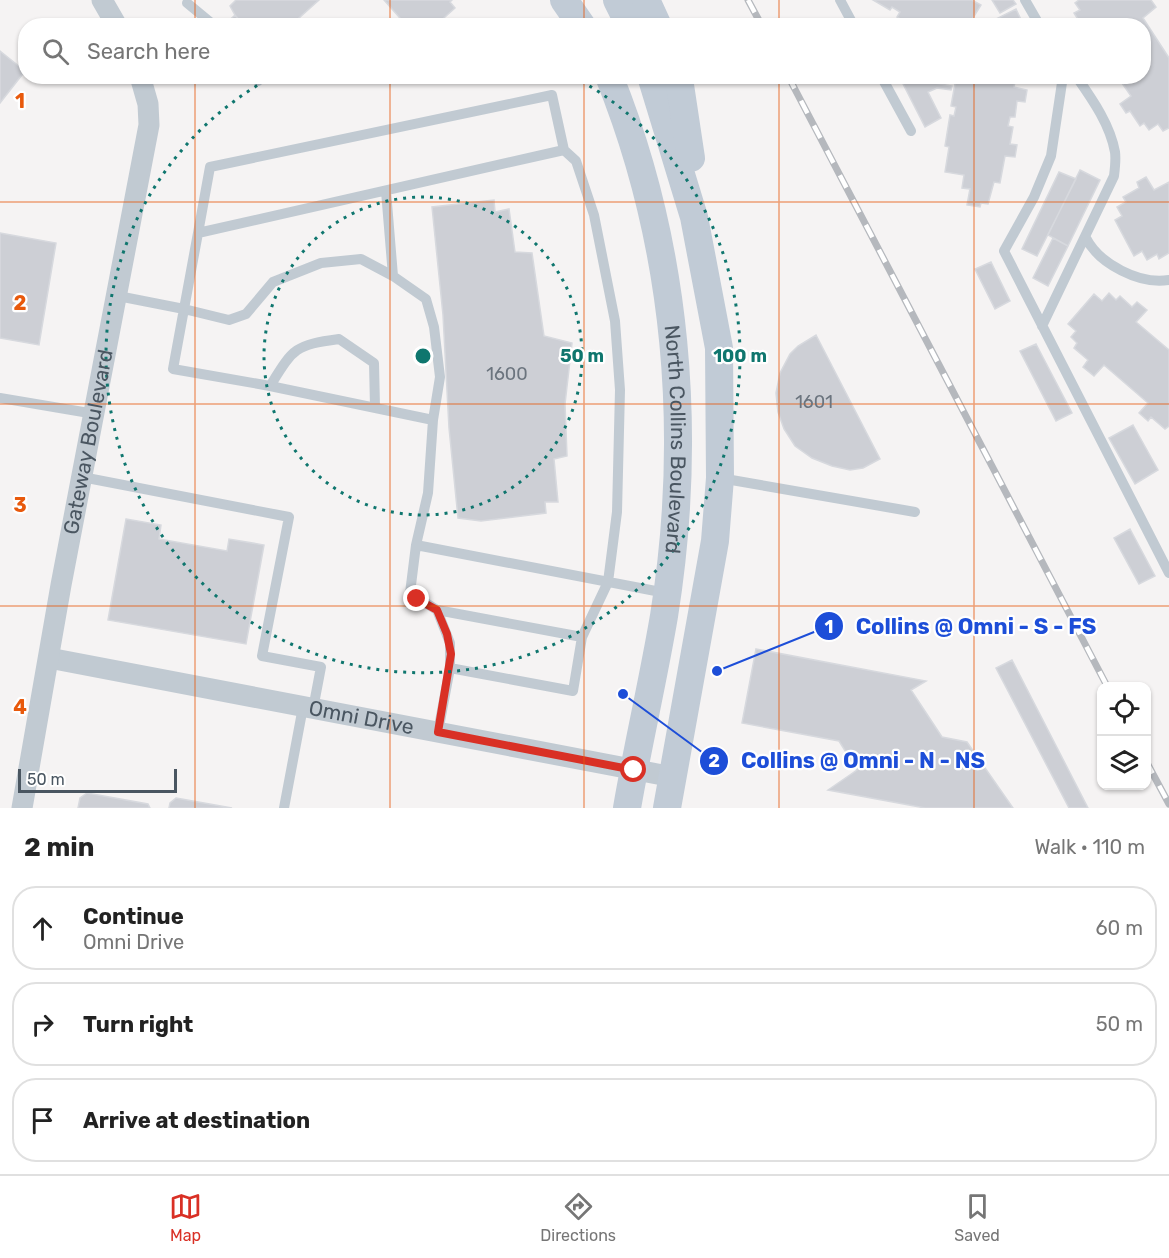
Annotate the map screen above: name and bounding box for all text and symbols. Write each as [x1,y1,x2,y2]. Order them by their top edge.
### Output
search box [18,18,1151,84]
icon: search [39,35,72,68]
text: Search here [87,38,210,65]
text: 1 [15,89,25,113]
text: 2 [14,291,27,315]
street label: North Collins Boulevard [660,324,691,555]
text: 50 m [560,345,604,367]
text: 100 m [713,345,767,367]
centre of rings [413,346,433,366]
street label: Gateway Boulevard [58,347,118,537]
house number: 1600 [486,363,528,385]
house number: 1601 [795,391,833,413]
text: 3 [13,493,27,517]
route end [403,585,429,611]
callout: Collins @ Omni - S - FS [814,606,1109,646]
text: Collins @ Omni - S - FS [856,613,1096,640]
text: 1 [825,616,833,638]
map controls [1097,682,1151,790]
button: locate [1097,682,1151,736]
text: 4 [13,695,27,719]
street label: Omni Drive [307,695,416,739]
button: layers [1097,736,1151,790]
callout: Collins @ Omni - N - NS [699,741,997,781]
text: Collins @ Omni - N - NS [741,747,985,774]
text: 2 [708,750,720,772]
route start [620,756,646,782]
scale bar [18,766,177,794]
text: 50 m [27,770,65,789]
text: 2 min [24,832,94,863]
text: Walk · 110 m [1034,835,1145,859]
text: Continue [83,903,184,930]
icon: ahead [26,912,59,945]
text: 60 m [1096,916,1143,940]
text: Omni Drive [83,930,184,954]
icon: right [26,1008,59,1041]
text: Turn right [83,1011,193,1038]
text: 50 m [1096,1012,1143,1036]
icon: arrive [26,1104,59,1137]
text: Arrive at destination [83,1107,310,1134]
tab: Map [169,1190,202,1245]
tab: Directions [540,1190,616,1245]
tab: Saved [954,1190,1000,1245]

